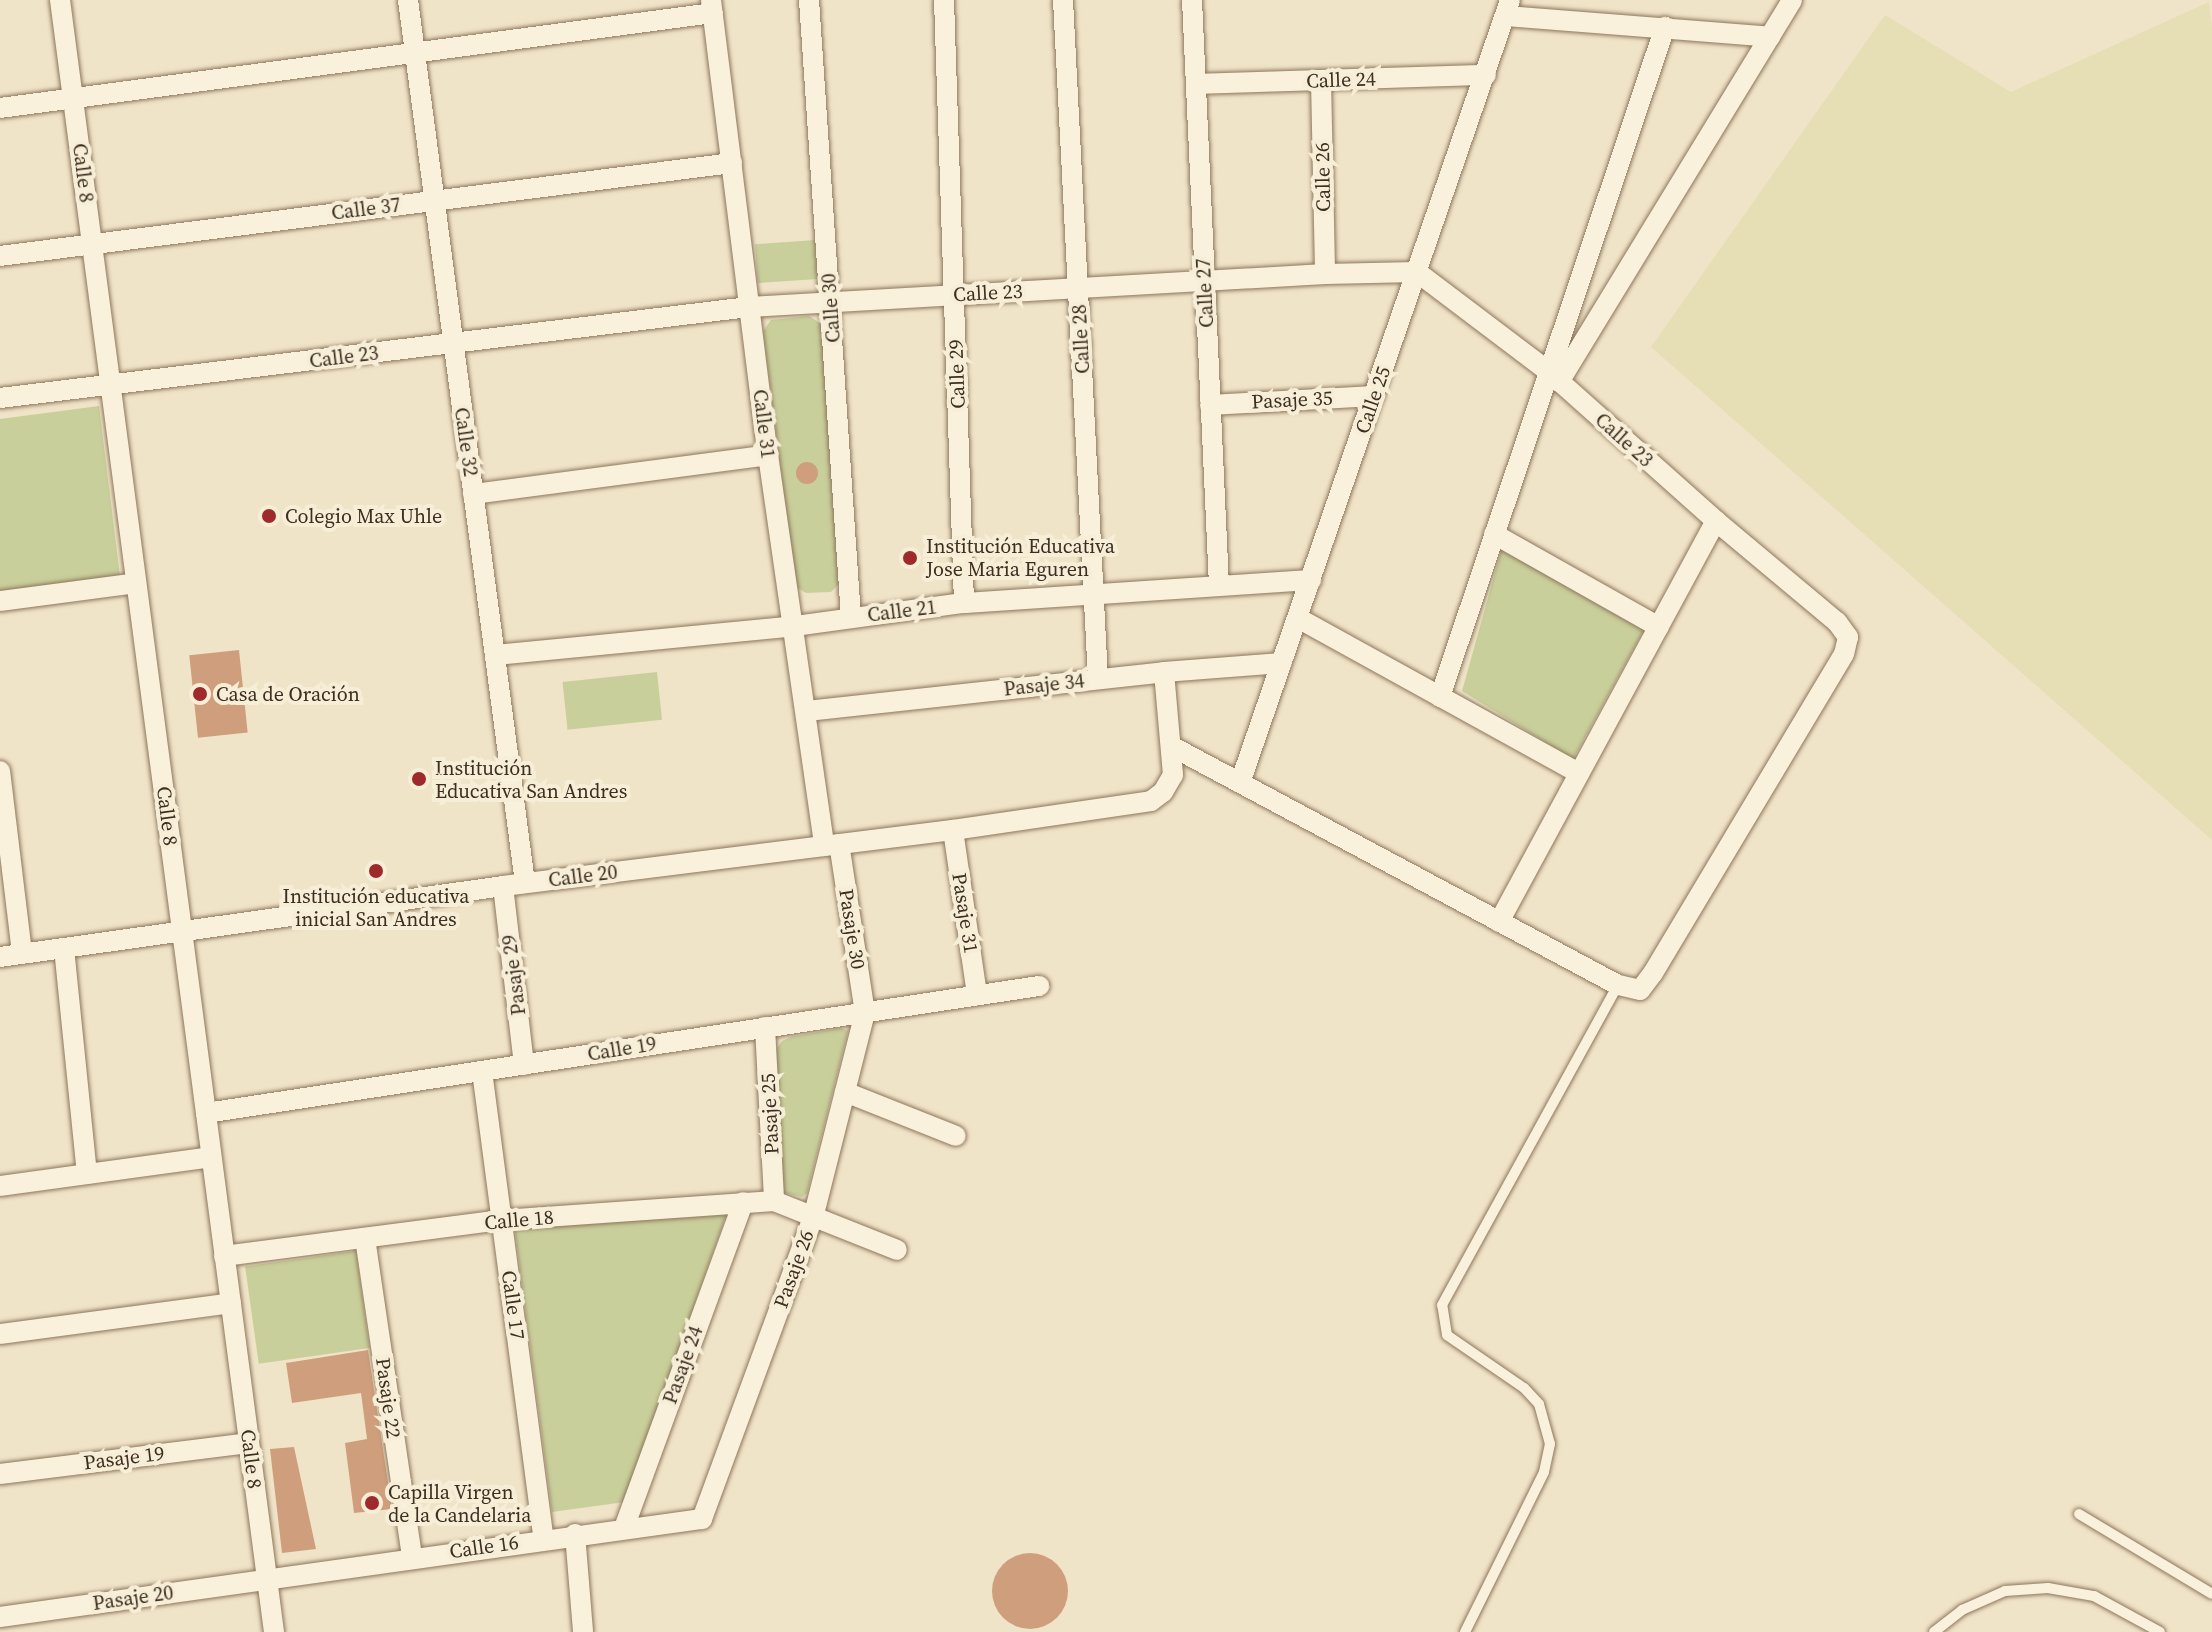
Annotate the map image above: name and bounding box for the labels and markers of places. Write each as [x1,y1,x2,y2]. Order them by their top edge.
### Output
place label: Colegio Max Uhle [285,504,442,528]
marker: Colegio Max Uhle [260,507,278,525]
place label: Institución Educativa Jose Maria Eguren [926,534,1115,581]
marker: Institución Educativa Jose Maria Eguren [901,549,919,567]
place label: Casa de Oración [216,682,360,706]
marker: Casa de Oración [191,685,209,703]
place label: Institución Educativa San Andres [435,756,627,803]
marker: Institución Educativa San Andres [410,770,428,788]
marker: Institución educativa inicial San Andres [367,862,385,880]
place label: Institución educativa inicial San Andres [283,884,469,931]
place label: Capilla Virgen de la Candelaria [388,1480,531,1527]
marker: Capilla Virgen de la Candelaria [363,1494,381,1512]

